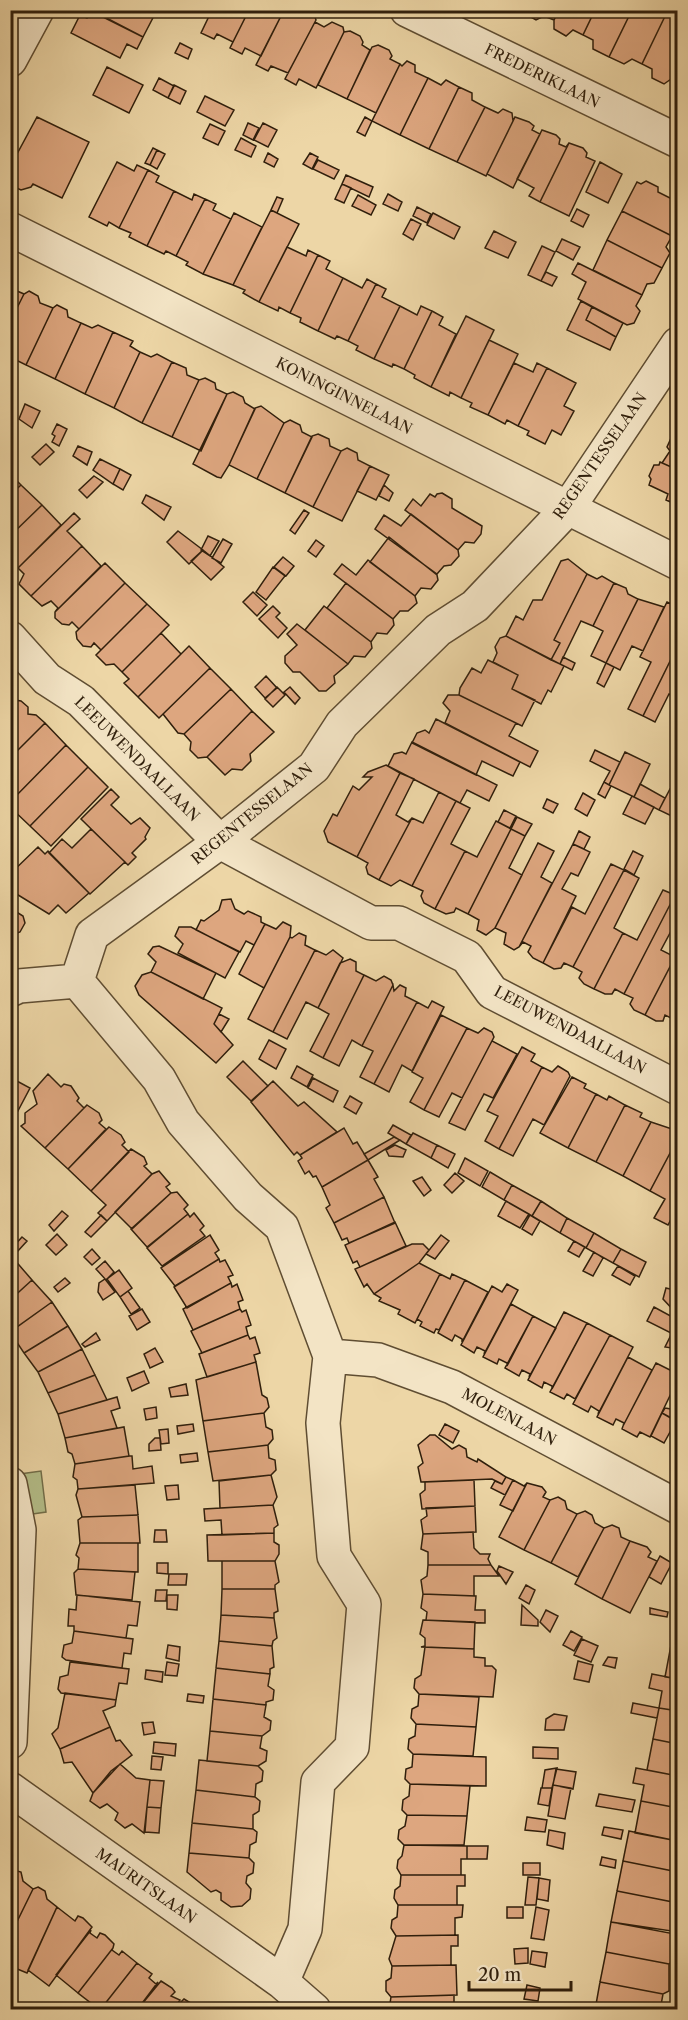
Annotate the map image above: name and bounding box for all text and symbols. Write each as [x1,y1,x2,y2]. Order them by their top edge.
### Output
street label: FREDERIKLAAN [481,39,603,112]
street label: KONINGINNELAAN [273,353,416,438]
street label: REGENTESSELAAN [549,389,651,523]
street label: LEEUWENDAALLAAN [71,692,204,825]
street label: REGENTESSELAAN [187,759,316,868]
street label: LEEUWENDAALLAAN [491,981,649,1078]
street label: MOLENLAAN [459,1384,560,1449]
street label: MAURITSLAAN [92,1844,200,1927]
scale bar [469,1954,571,1992]
text: 20 m [478,1964,522,1986]

